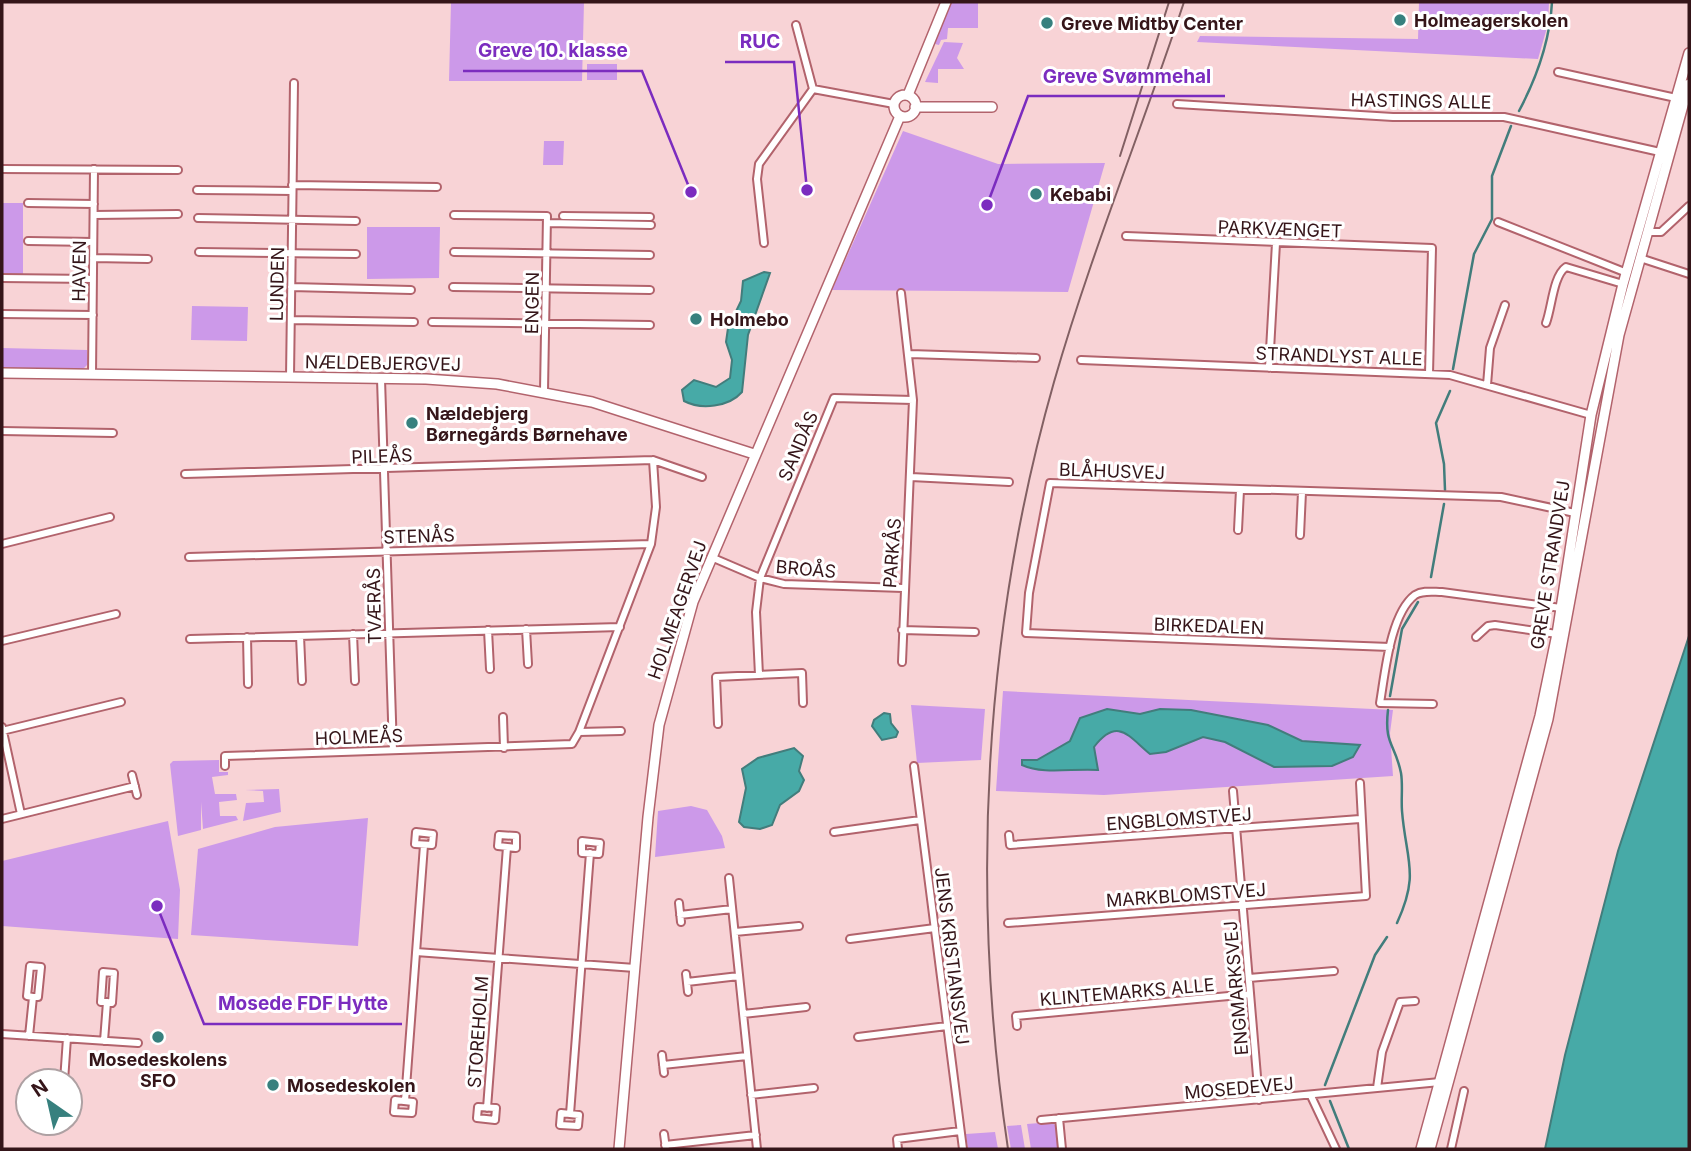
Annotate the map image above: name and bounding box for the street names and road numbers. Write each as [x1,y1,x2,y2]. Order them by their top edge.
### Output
street label: HASTINGS ALLE [1350,89,1492,113]
street label: PARKVÆNGET [1217,216,1343,242]
street label: HAVEN [68,240,90,302]
street label: LUNDEN [266,247,288,321]
street label: ENGEN [521,272,543,334]
street label: STRANDLYST ALLE [1255,343,1423,369]
street label: NÆLDEBJERGVEJ [305,351,461,375]
street label: SANDÅS [772,407,822,484]
street label: PILEÅS [351,442,413,468]
street label: BLÅHUSVEJ [1059,457,1166,483]
street label: GREVE STRANDVEJ [1526,479,1574,651]
street label: PARKÅS [877,517,905,589]
street label: STENÅS [383,522,455,548]
street label: HOLMEAGERVEJ [643,538,711,682]
street label: BROÅS [775,554,837,582]
street label: TVÆRÅS [361,568,385,644]
street label: BIRKEDALEN [1153,614,1265,638]
street label: HOLMEÅS [314,723,404,749]
street label: ENGBLOMSTVEJ [1105,803,1253,835]
street label: JENS KRISTIANSVEJ [931,866,973,1046]
street label: MARKBLOMSTVEJ [1105,879,1267,911]
street label: ENGMARKSVEJ [1220,920,1252,1056]
street label: KLINTEMARKS ALLE [1039,974,1215,1010]
street label: STOREHOLM [464,975,492,1089]
street label: MOSEDEVEJ [1183,1073,1295,1103]

